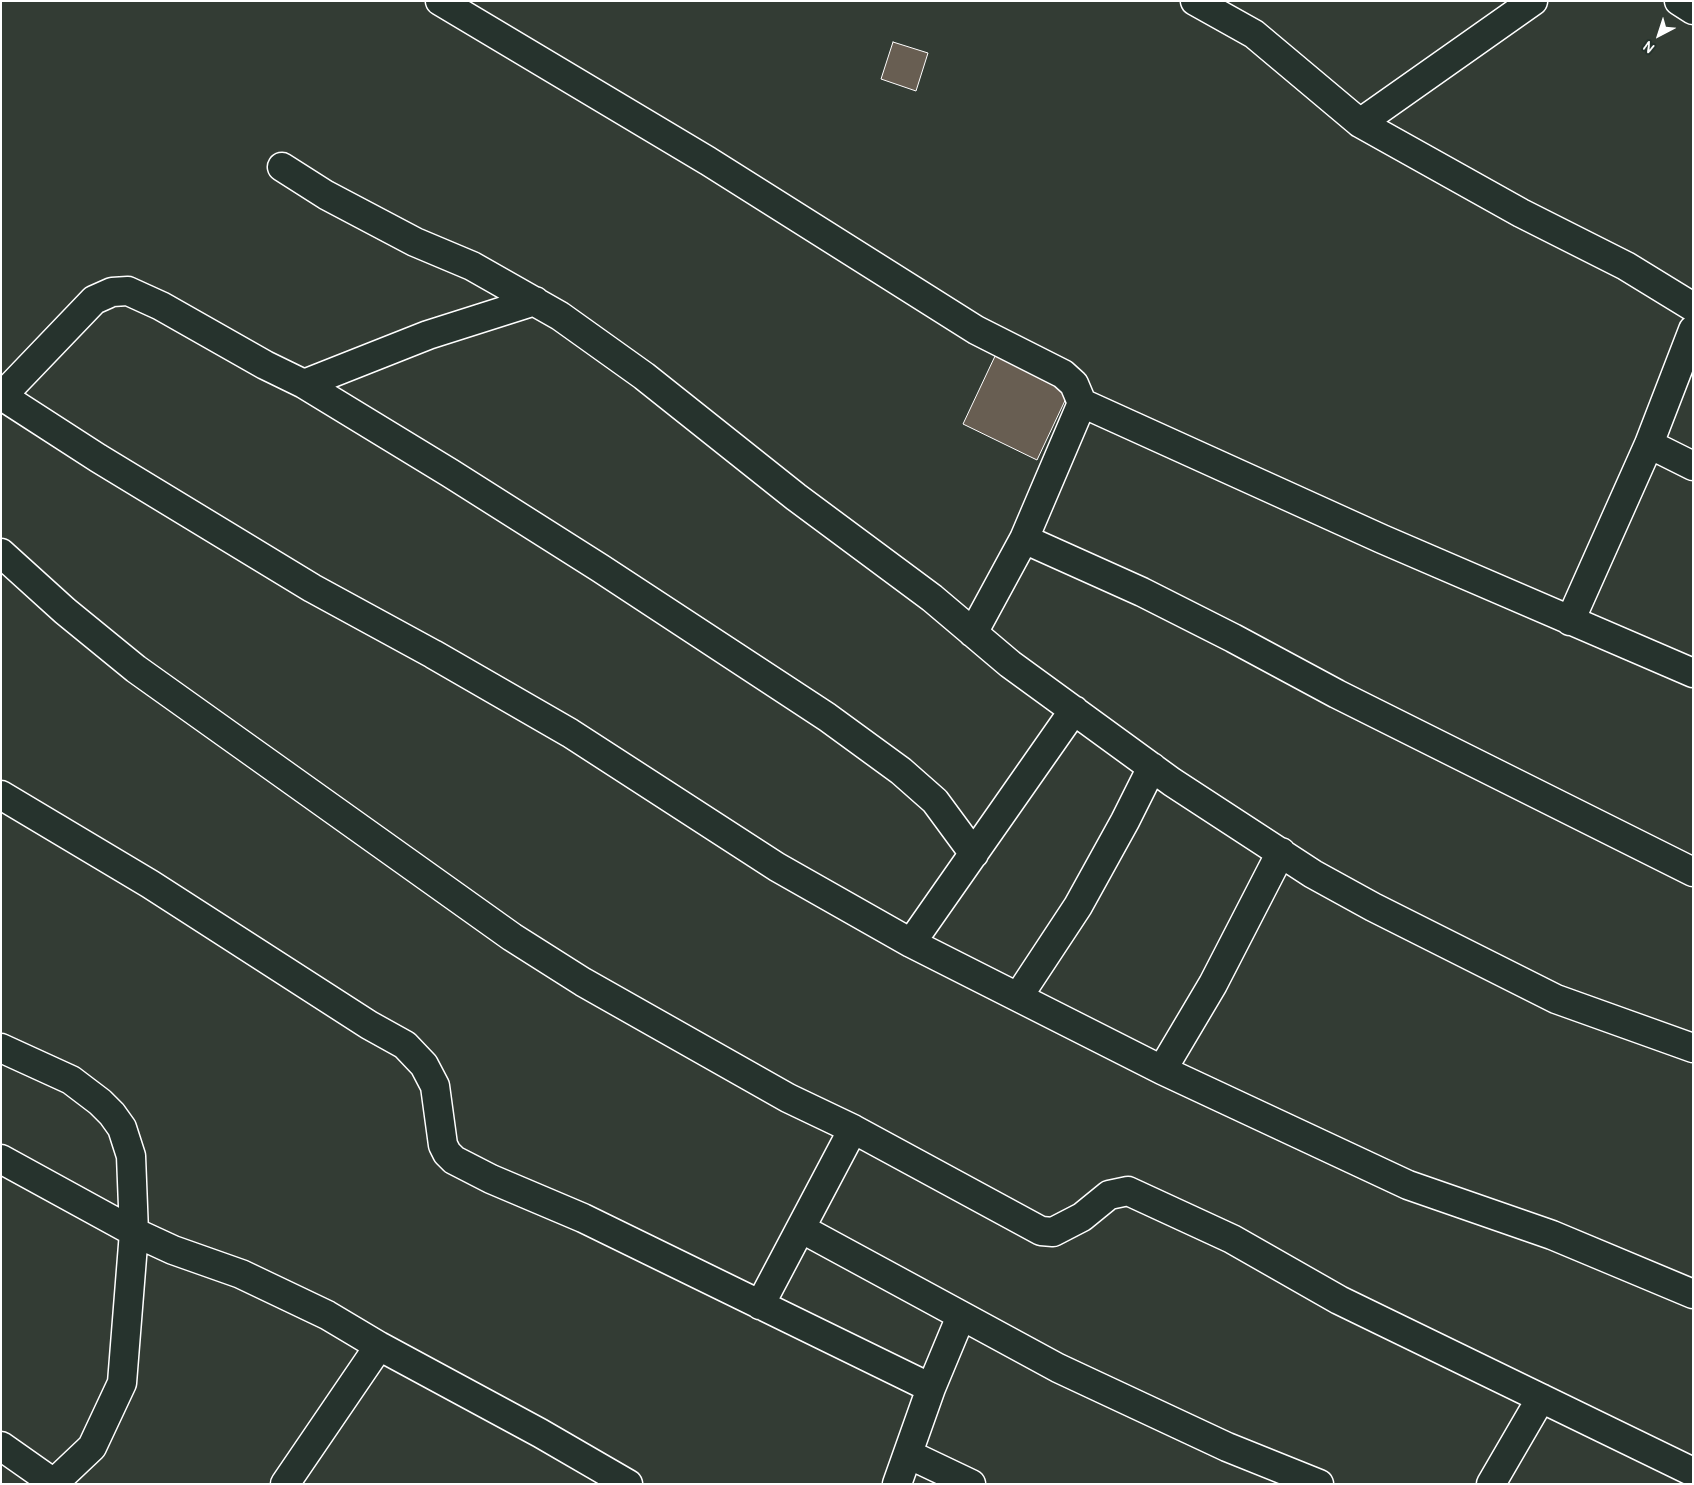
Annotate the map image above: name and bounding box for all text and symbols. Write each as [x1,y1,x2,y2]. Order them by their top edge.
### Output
north arrow [1634,10,1684,60]
text: N [1640,37,1658,56]

